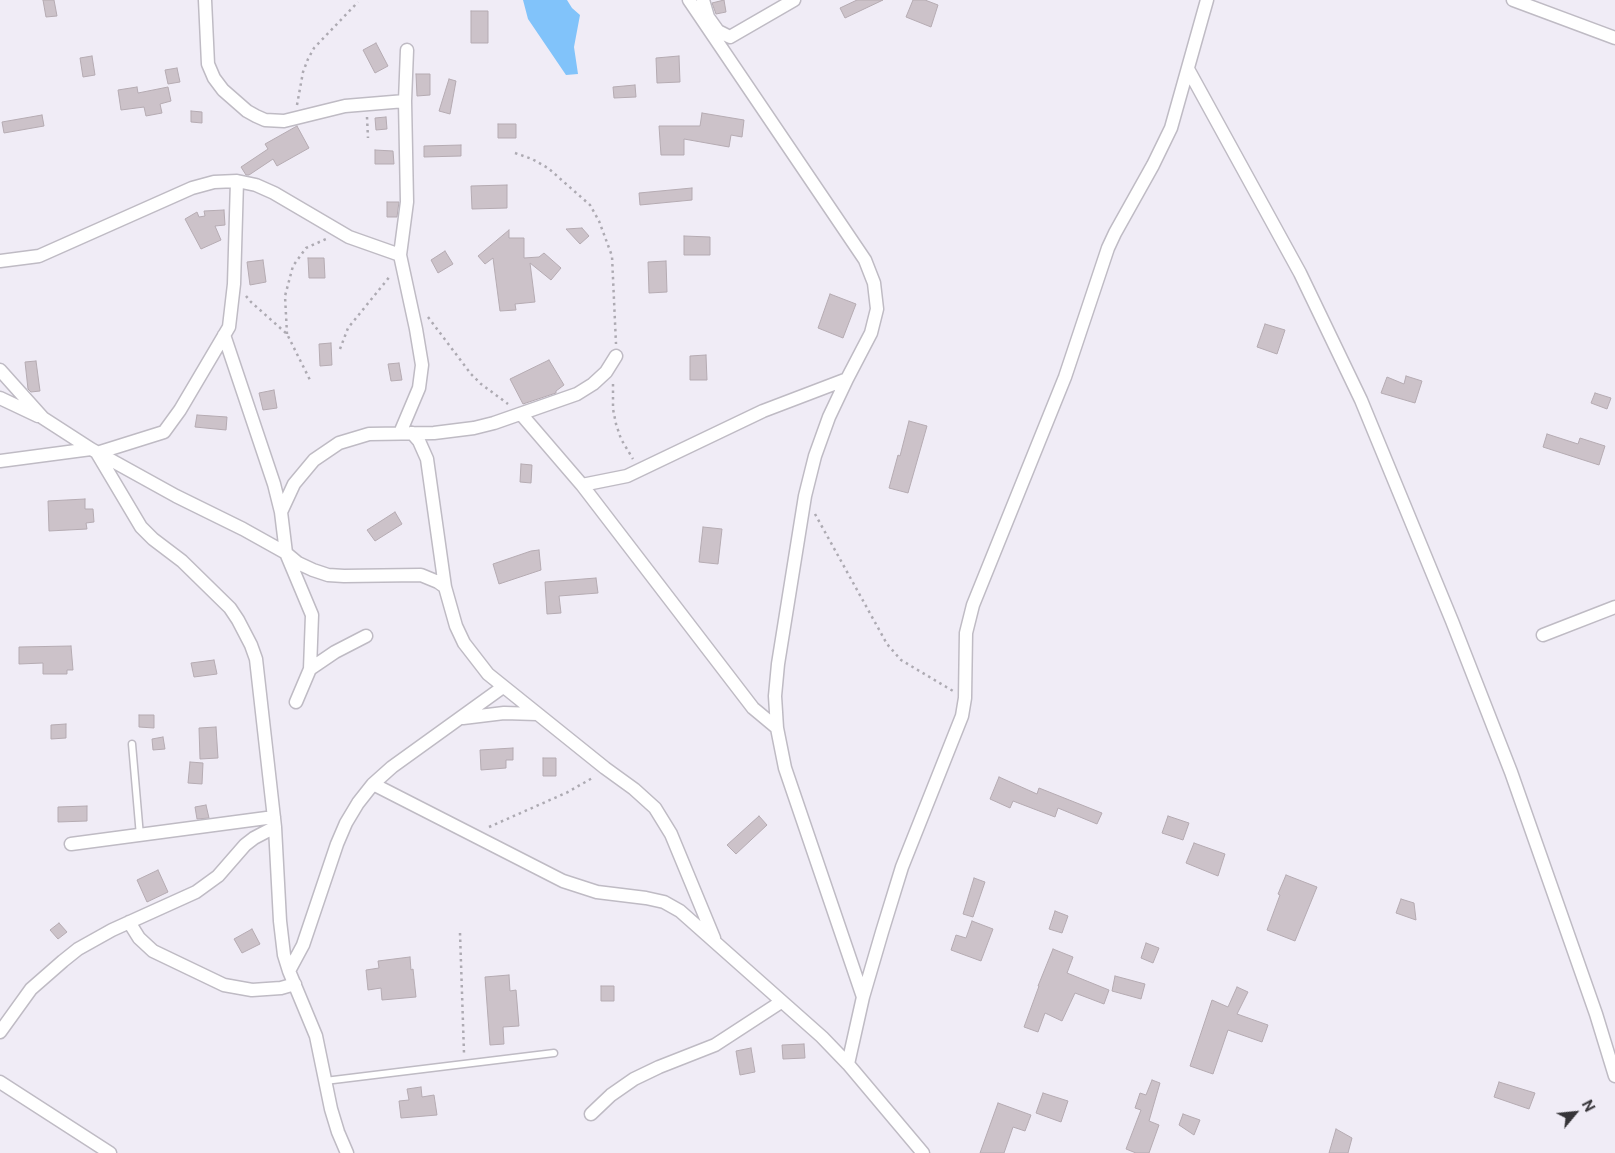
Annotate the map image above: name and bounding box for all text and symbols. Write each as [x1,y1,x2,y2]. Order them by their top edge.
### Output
north arrow [1550,1088,1600,1138]
text: N [1579,1097,1598,1115]

